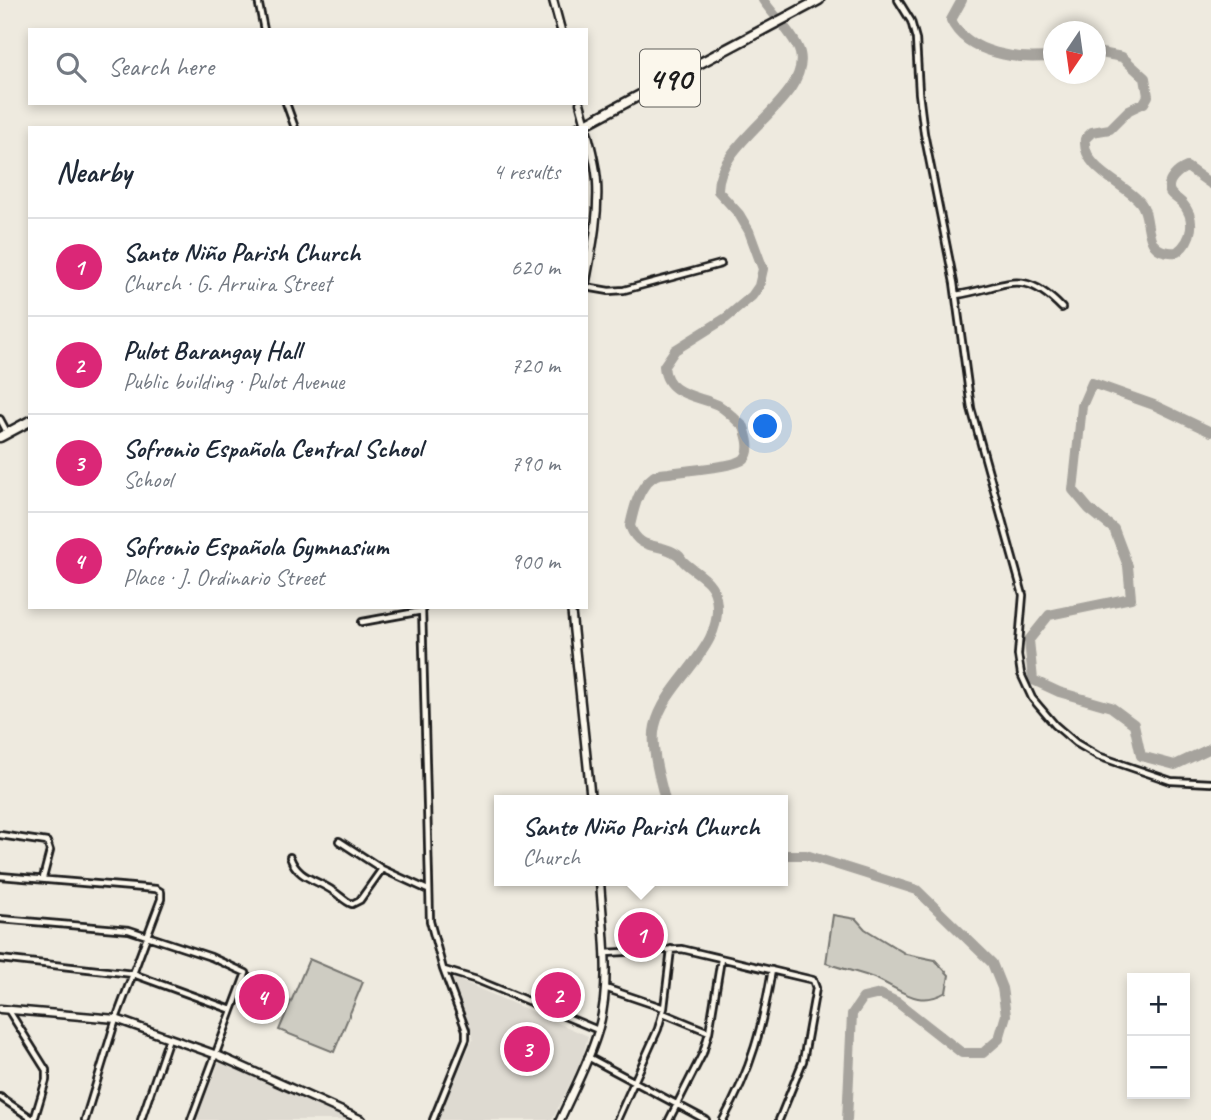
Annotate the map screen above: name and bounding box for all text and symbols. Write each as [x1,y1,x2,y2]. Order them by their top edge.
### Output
north arrow [1043,21,1106,84]
search box [28,28,588,105]
icon: search [52,48,90,86]
text: Search here [108,50,214,83]
road number: 490 [640,50,700,106]
text: Nearby [56,153,132,191]
text: 4 results [493,157,560,186]
text: Santo Niño Parish Church [123,236,360,269]
text: 1 [74,253,84,282]
text: 620 m [511,253,560,282]
text: Church · G. Arruira Street [123,269,331,298]
text: Pulot Barangay Hall [123,334,301,367]
text: 2 [74,351,84,380]
text: 720 m [511,351,560,380]
text: Public building · Pulot Avenue [123,367,344,396]
your location [748,409,782,443]
text: Sofronio Española Central School [123,432,422,465]
text: 3 [74,449,84,478]
text: 790 m [511,449,560,478]
text: School [123,465,172,494]
text: Sofronio Española Gymnasium [123,530,388,563]
text: 4 [74,547,84,576]
text: 900 m [511,547,560,576]
text: Place · J. Ordinario Street [123,563,324,592]
popup [494,795,788,886]
text: Santo Niño Parish Church [522,810,760,843]
text: Church [522,843,580,872]
pin: 1 [618,909,664,961]
pin: 2 [535,969,581,1021]
pin: 4 [239,971,285,1023]
map controls [1127,973,1190,1099]
button: + [1127,973,1190,1036]
pin: 3 [504,1023,550,1075]
button: − [1127,1036,1190,1099]

